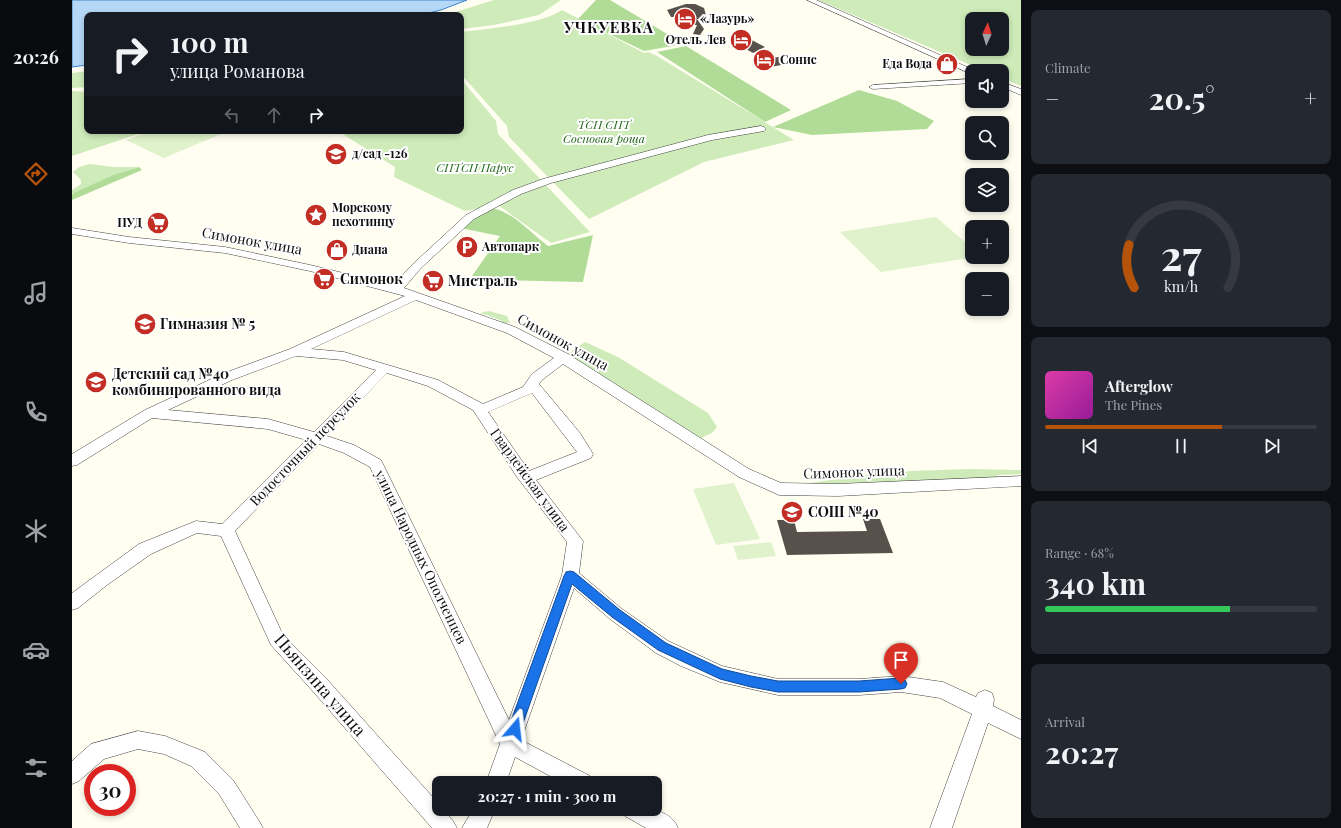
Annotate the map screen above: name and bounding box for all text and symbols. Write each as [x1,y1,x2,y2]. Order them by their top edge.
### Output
hotel icon: «Лазурь» [672,6,698,32]
place label: «Лазурь» [700,10,754,26]
north arrow [965,12,1009,56]
map controls [965,12,1009,316]
district label: УЧКУЕВКА [563,17,654,37]
text: 100 m [170,23,249,60]
hotel icon: Отель Лев [728,27,754,53]
icon: right [104,28,156,80]
place label: Отель Лев [665,31,726,47]
text: 20:26 [13,45,59,69]
hotel icon: Сонис [751,47,777,73]
place label: Сонис [780,51,817,67]
shop icon: Еда Вода [934,51,960,77]
place label: Еда Вода [882,55,933,71]
text: улица Романова [170,59,305,83]
text: Climate [1045,59,1091,76]
button: sound [965,64,1009,108]
text: 20.5° [1149,78,1215,118]
text: − [1045,83,1059,113]
text: + [1304,83,1317,113]
icon: left [221,104,243,126]
icon: ahead [263,104,285,126]
icon: right [305,104,327,126]
park label: ТСН СНТ Сосновая роща [563,116,645,146]
button: search [965,116,1009,160]
school or university icon: д/сад -126 [323,141,349,167]
place label: д/сад -126 [352,145,408,161]
park label: СНТСН Парус [436,159,515,175]
icon: directions [22,160,50,188]
button: layers [965,168,1009,212]
place label: Морскому пехотинцу [332,199,396,229]
place icon: Морскому пехотинцу [303,202,329,228]
supermarket icon: ПУД [145,210,171,236]
place label: ПУД [117,214,142,230]
button: + [965,220,1009,264]
street label: Симонок улица [200,222,304,259]
text: 27 [1161,226,1201,281]
parking icon: Автопарк [454,234,480,260]
shop icon: Диана [324,237,350,263]
place label: Автопарк [481,238,540,254]
place label: Диана [352,241,389,257]
supermarket icon: Симонок [311,266,337,292]
supermarket icon: Мистраль [420,268,446,294]
place label: Симонок [340,269,403,288]
place label: Мистраль [448,271,517,290]
button: − [965,272,1009,316]
text: km/h [1164,277,1199,296]
icon: music [22,279,50,307]
street label: Симонок улица [514,309,612,374]
school or university icon: Гимназия № 5 [132,311,158,337]
place label: Гимназия № 5 [160,314,255,333]
place label: Детский сад №40 комбинированного вида [112,364,282,399]
school or university icon: Детский сад №40 комбинированного вида [83,369,109,395]
text: Afterglow [1105,376,1173,396]
street label: Водосточный переулок [245,388,364,510]
text: The Pines [1105,396,1162,413]
icon: phone [22,398,50,426]
street label: Гвардейская улица [486,424,574,535]
icon: previous [1079,435,1101,457]
icon: pause [1170,435,1192,457]
icon: next [1261,435,1283,457]
street label: Симонок улица [803,460,905,483]
street label: улица Народных Ополченцев [371,466,472,647]
school or university icon: СОШ №40 [779,499,805,525]
place label: СОШ №40 [808,502,879,521]
icon: climate [22,517,50,545]
text: Range · 68% [1045,544,1114,561]
text: 340 km [1045,563,1146,603]
street label: Пьянзина улица [270,629,372,741]
icon: car [22,636,50,664]
pin [884,643,918,684]
icon: arrive [890,649,912,671]
position arrow [494,708,536,750]
text: Arrival [1045,713,1085,730]
text: 20:27 [1045,732,1118,772]
icon: filters [22,754,50,782]
speed limit sign: 30 [84,764,136,816]
text: 20:27 · 1 min · 300 m [478,786,616,806]

